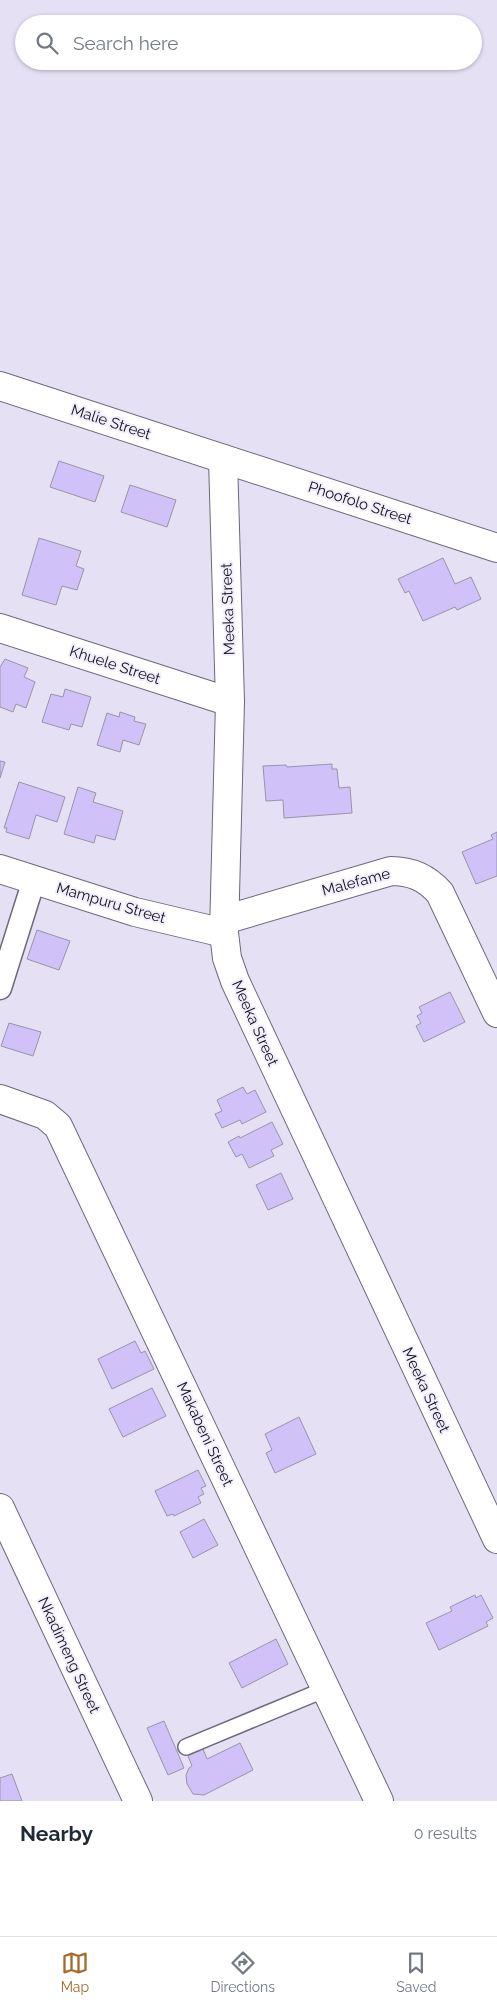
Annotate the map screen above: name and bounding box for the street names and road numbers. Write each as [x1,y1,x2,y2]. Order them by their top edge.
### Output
street label: Malie Street [69,401,153,443]
street label: Phoofolo Street [306,478,414,528]
street label: Meeka Street [217,563,239,655]
street label: Khuele Street [67,642,163,688]
street label: Malefame [320,864,392,900]
street label: Mampuru Street [54,879,168,927]
street label: Meeka Street [228,977,282,1069]
street label: Meeka Street [398,1344,454,1436]
street label: Makabeni Street [173,1379,237,1489]
street label: Nkadimeng Street [34,1594,104,1716]

